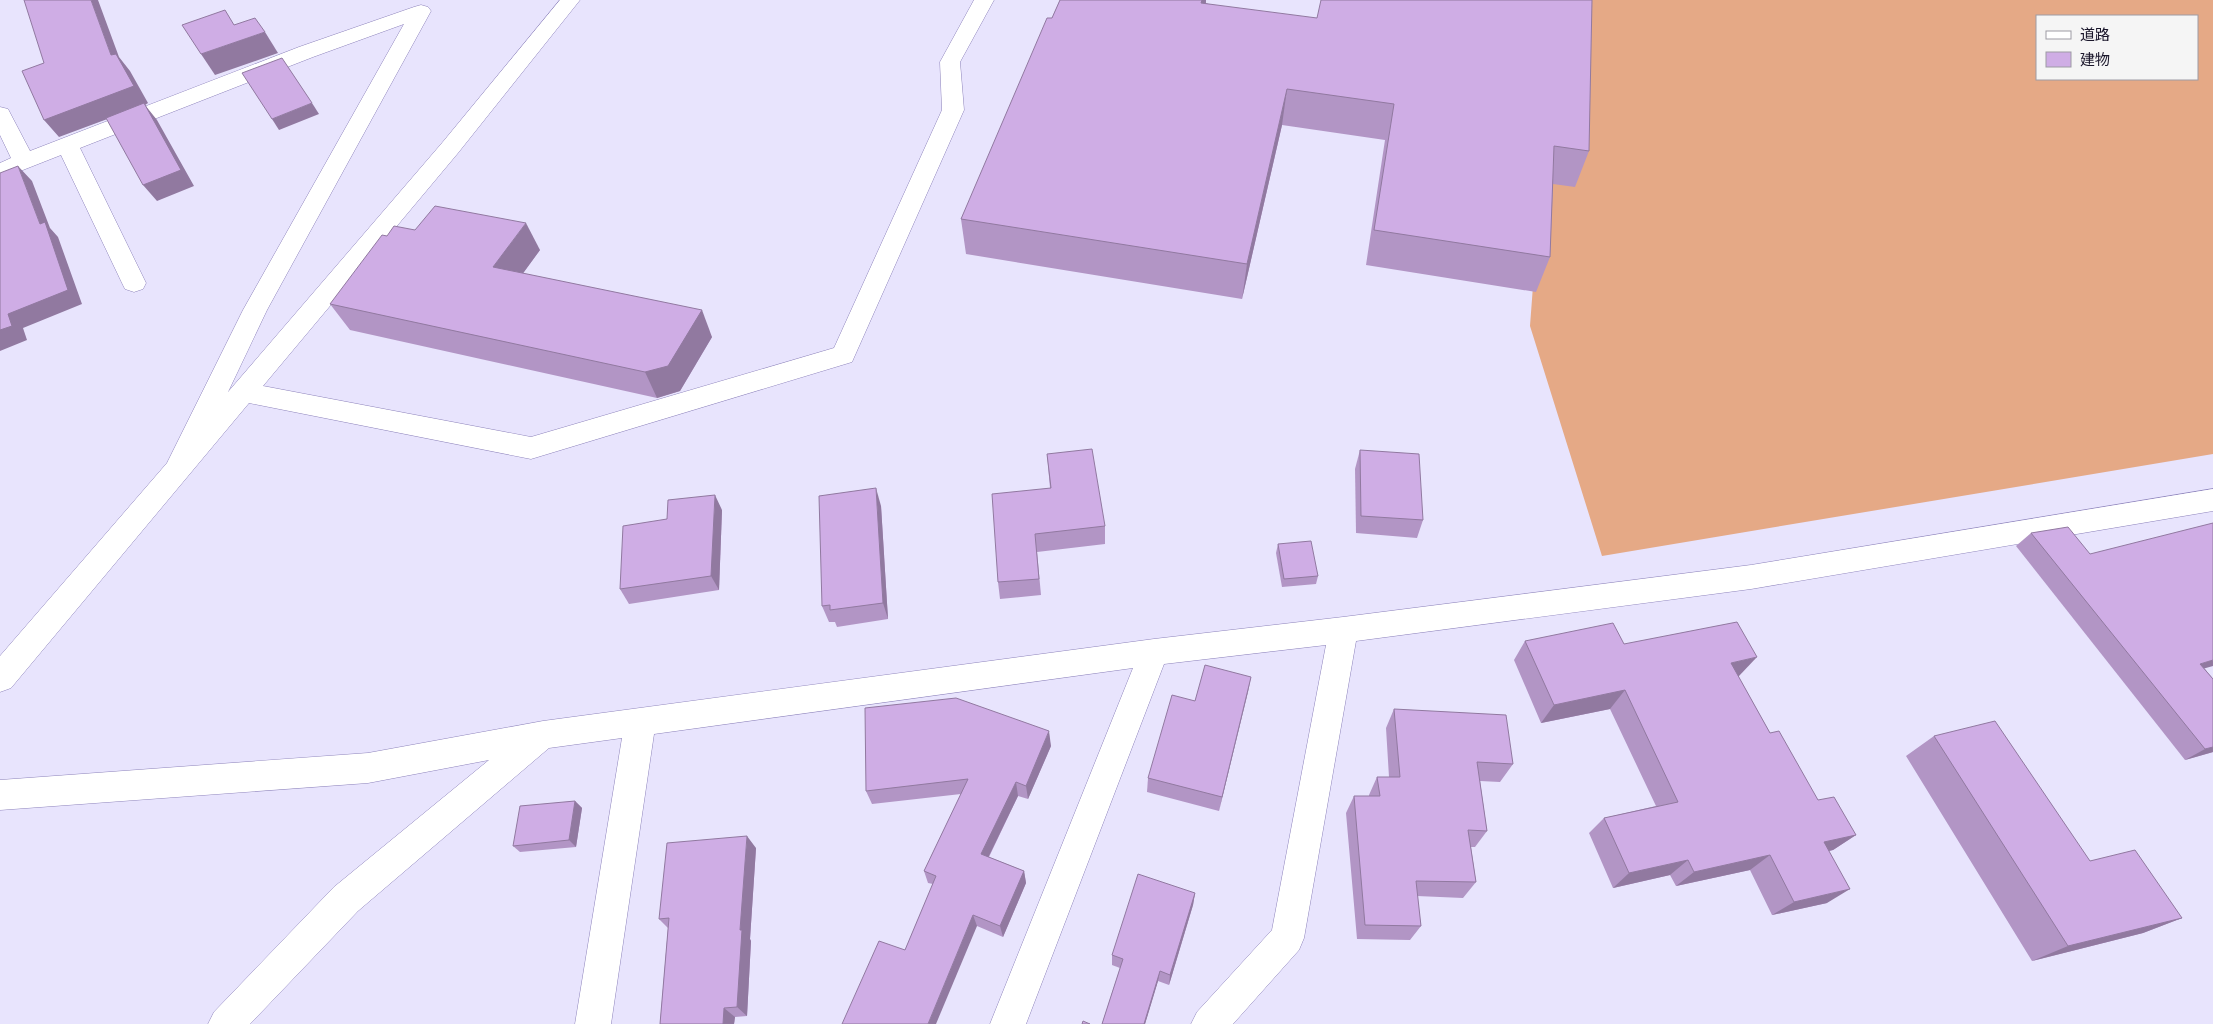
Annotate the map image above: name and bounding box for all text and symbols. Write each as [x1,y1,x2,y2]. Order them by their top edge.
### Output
legend [2036,15,2198,80]
text: 道路 [2080,26,2110,43]
text: 建物 [2080,51,2110,68]

